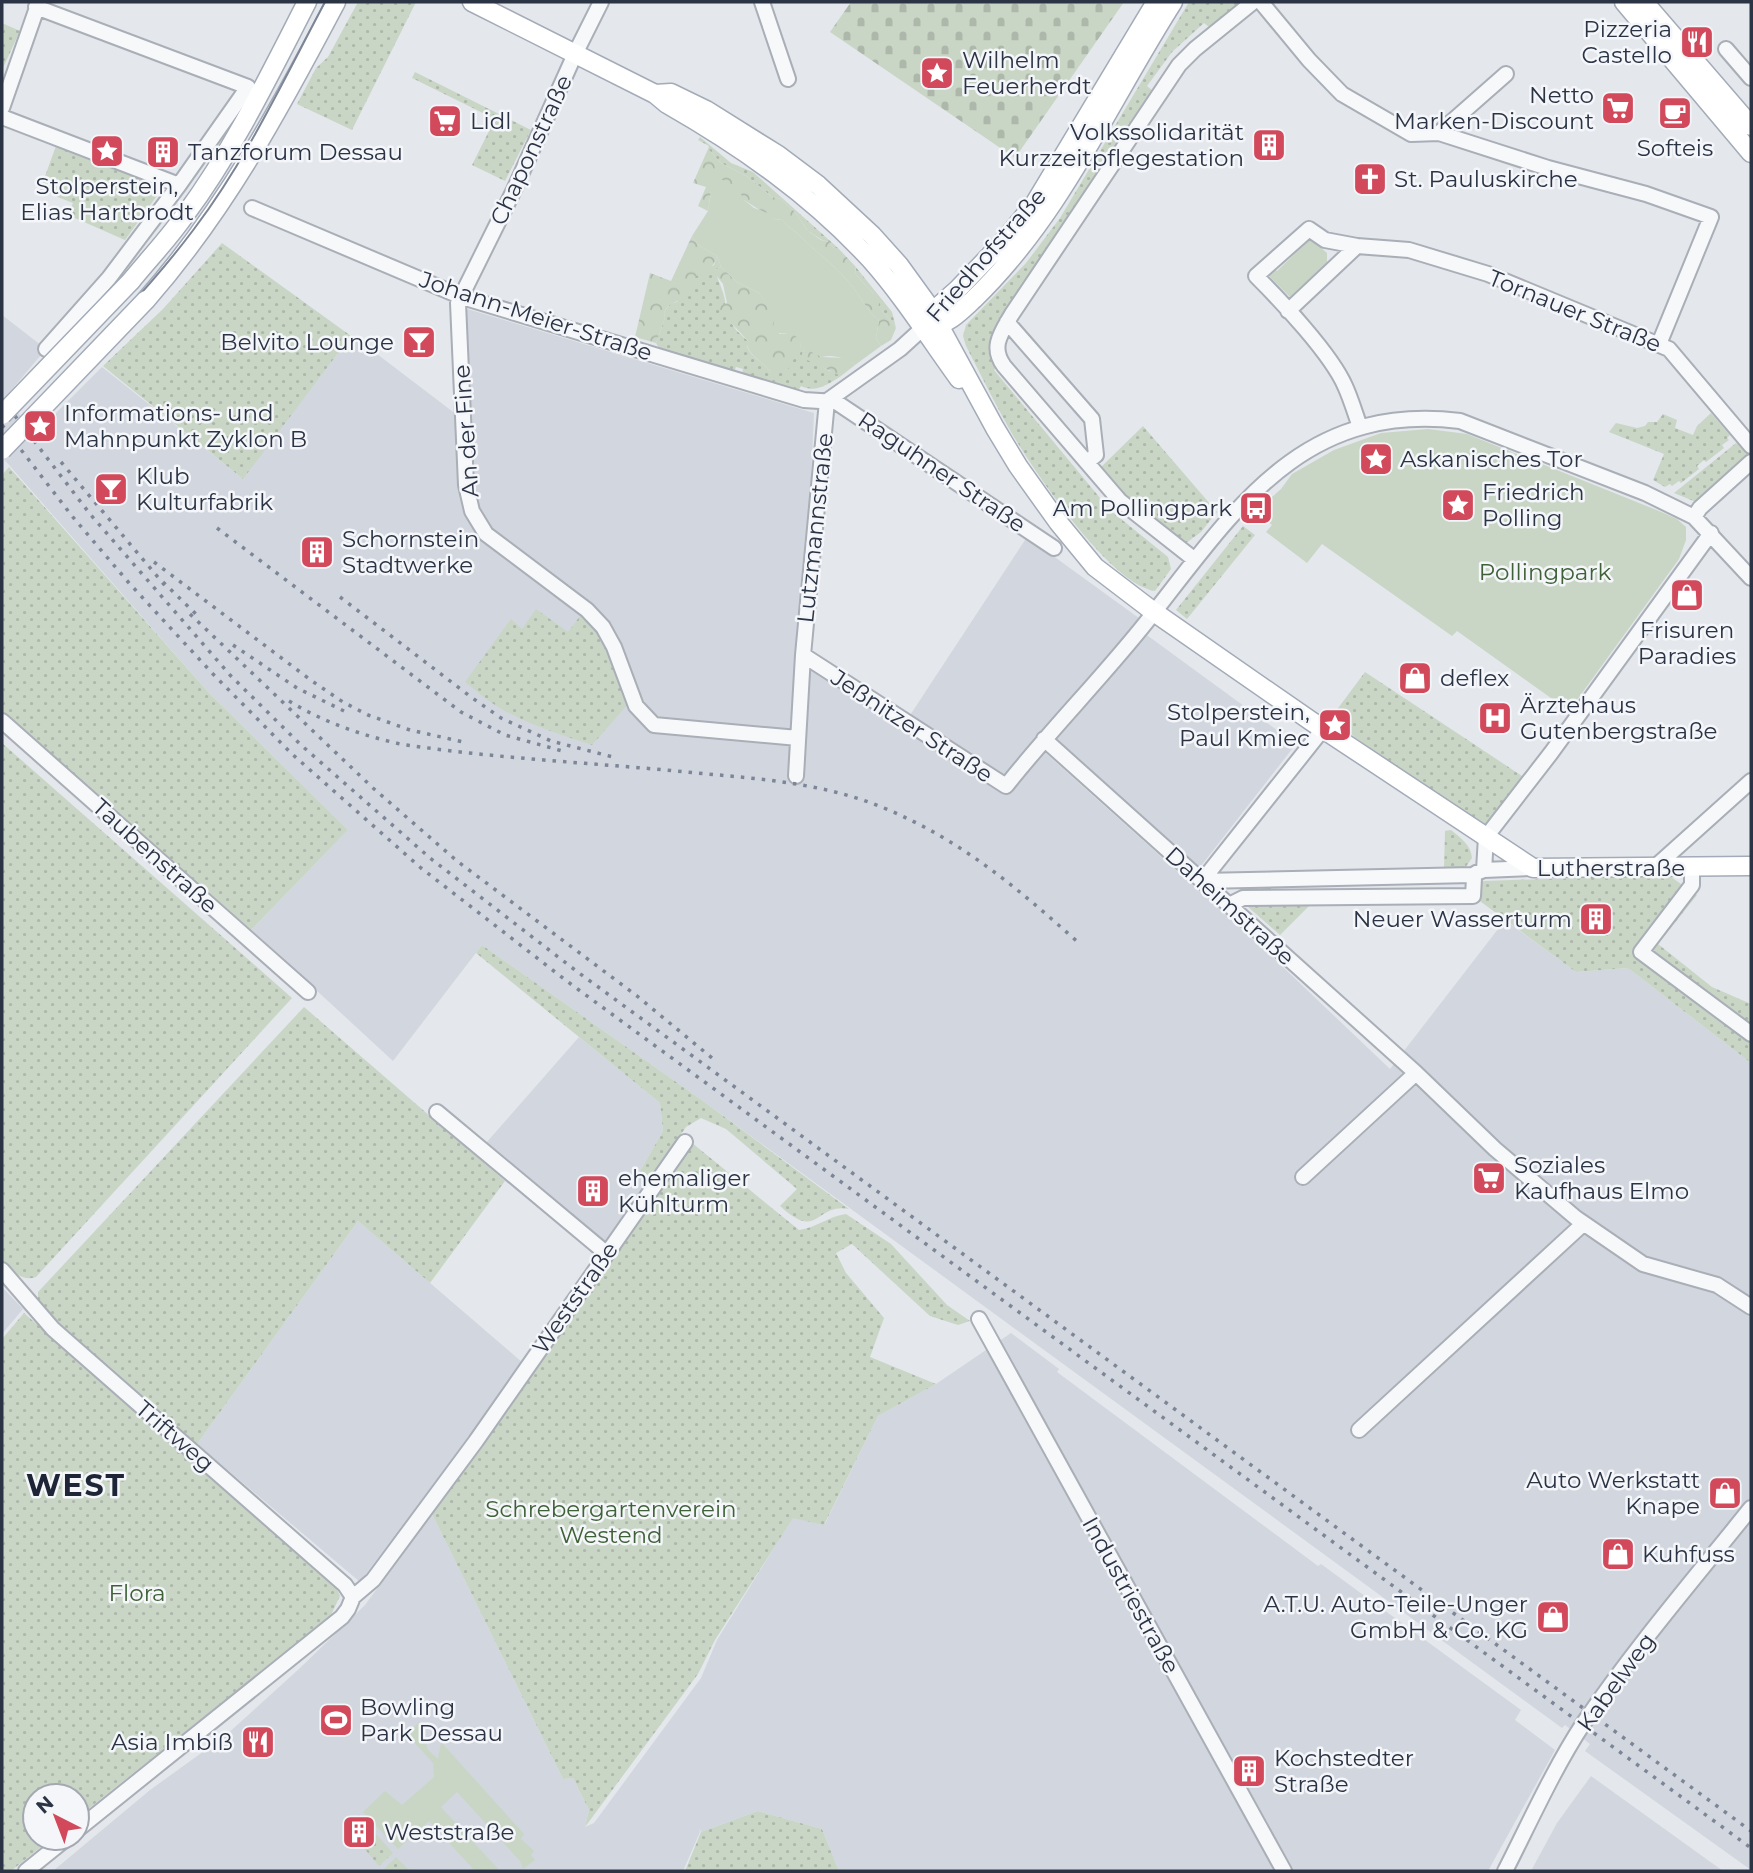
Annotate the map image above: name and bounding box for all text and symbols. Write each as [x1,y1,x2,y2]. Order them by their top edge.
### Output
place label: Pizzeria Castello [1581,15,1672,69]
restaurant icon: Pizzeria Castello [1678,23,1716,61]
place label: Wilhelm Feuerherdt [962,46,1092,100]
place icon: Wilhelm Feuerherdt [918,54,956,92]
street label: Chaponstraße [484,70,578,230]
place label: Netto Marken-Discount [1394,81,1594,135]
supermarket icon: Netto Marken-Discount [1599,89,1637,127]
cafe icon: Softeis [1656,94,1694,132]
supermarket icon: Lidl [426,102,464,140]
place label: Lidl [470,107,512,135]
place label: Volkssolidarität Kurzzeitpflegestation [999,118,1244,172]
building icon: Volkssolidarität Kurzzeitpflegestation [1250,126,1288,164]
place icon: Stolperstein, Elias Hartbrodt [88,132,126,170]
building icon: Tanzforum Dessau [144,133,182,171]
place label: Softeis [1637,134,1713,162]
place label: Tanzforum Dessau [188,138,403,166]
church icon: St. Pauluskirche [1351,160,1389,198]
place label: St. Pauluskirche [1394,165,1578,193]
place label: Stolperstein, Elias Hartbrodt [20,172,194,226]
street label: Friedhofstraße [920,182,1052,328]
street label: Tornauer Straße [1485,264,1665,358]
street label: Johann-Meier-Straße [415,265,656,367]
bar icon: Belvito Lounge [400,323,438,361]
place label: Belvito Lounge [220,328,394,356]
street label: An der Fine [447,364,485,498]
place label: Informations- und Mahnpunkt Zyklon B [64,399,307,453]
street label: Raguhner Straße [853,406,1031,538]
place icon: Informations- und Mahnpunkt Zyklon B [21,407,59,445]
street label: Lutzmannstraße [791,432,839,624]
place icon: Askanisches Tor [1357,440,1395,478]
place label: Askanisches Tor [1400,445,1583,473]
place label: Klub Kulturfabrik [136,462,273,516]
bar icon: Klub Kulturfabrik [92,470,130,508]
place label: Friedrich Polling [1482,478,1585,532]
place icon: Friedrich Polling [1439,486,1477,524]
bus stop icon: Am Pollingpark [1237,489,1275,527]
place label: Am Pollingpark [1053,494,1232,522]
place label: Schornstein Stadtwerke [342,525,479,579]
building icon: Schornstein Stadtwerke [298,533,336,571]
park label: Pollingpark [1479,558,1611,586]
shop icon: Frisuren Paradies [1668,576,1706,614]
place label: Frisuren Paradies [1638,616,1736,670]
shop icon: deflex [1396,659,1434,697]
street label: Jeßnitzer Straße [825,663,998,789]
place label: deflex [1440,664,1509,692]
place label: Ärztehaus Gutenbergstraße [1520,691,1717,745]
place label: Stolperstein, Paul Kmiec [1167,698,1310,752]
hospital icon: Ärztehaus Gutenbergstraße [1476,699,1514,737]
place icon: Stolperstein, Paul Kmiec [1316,706,1354,744]
street label: Taubenstraße [87,793,223,919]
street label: Daheimstraße [1160,841,1300,971]
street label: Lutherstraße [1537,854,1685,882]
building icon: Neuer Wasserturm [1577,900,1615,938]
place label: Neuer Wasserturm [1353,905,1572,933]
place label: Soziales Kaufhaus Elmo [1514,1151,1689,1205]
supermarket icon: Soziales Kaufhaus Elmo [1470,1159,1508,1197]
place label: ehemaliger Kühlturm [618,1164,751,1218]
building icon: ehemaliger Kühlturm [574,1172,612,1210]
street label: Weststraße [526,1237,624,1359]
street label: Triftweg [130,1394,220,1478]
place label: Auto Werkstatt Knape [1526,1466,1700,1520]
district label: WEST [26,1467,126,1504]
shop icon: Auto Werkstatt Knape [1706,1474,1744,1512]
park label: Schrebergartenverein Westend [485,1495,737,1549]
street label: Industriestraße [1076,1512,1186,1678]
shop icon: Kuhfuss [1599,1535,1637,1573]
place label: Kuhfuss [1642,1540,1735,1568]
park label: Flora [108,1579,166,1607]
place label: A.T.U. Auto-Teile-Unger GmbH & Co. KG [1263,1590,1528,1644]
shop icon: A.T.U. Auto-Teile-Unger GmbH & Co. KG [1534,1598,1572,1636]
street label: Kabelweg [1571,1627,1661,1737]
place label: Bowling Park Dessau [360,1693,503,1747]
sports icon: Bowling Park Dessau [317,1701,355,1739]
restaurant icon: Asia Imbiß [239,1723,277,1761]
place label: Asia Imbiß [111,1728,233,1756]
place label: Kochstedter Straße [1274,1744,1414,1798]
building icon: Kochstedter Straße [1230,1752,1268,1790]
north arrow [21,1782,91,1852]
text: N [32,1791,58,1818]
building icon: Weststraße [340,1813,378,1851]
place label: Weststraße [384,1818,514,1846]

